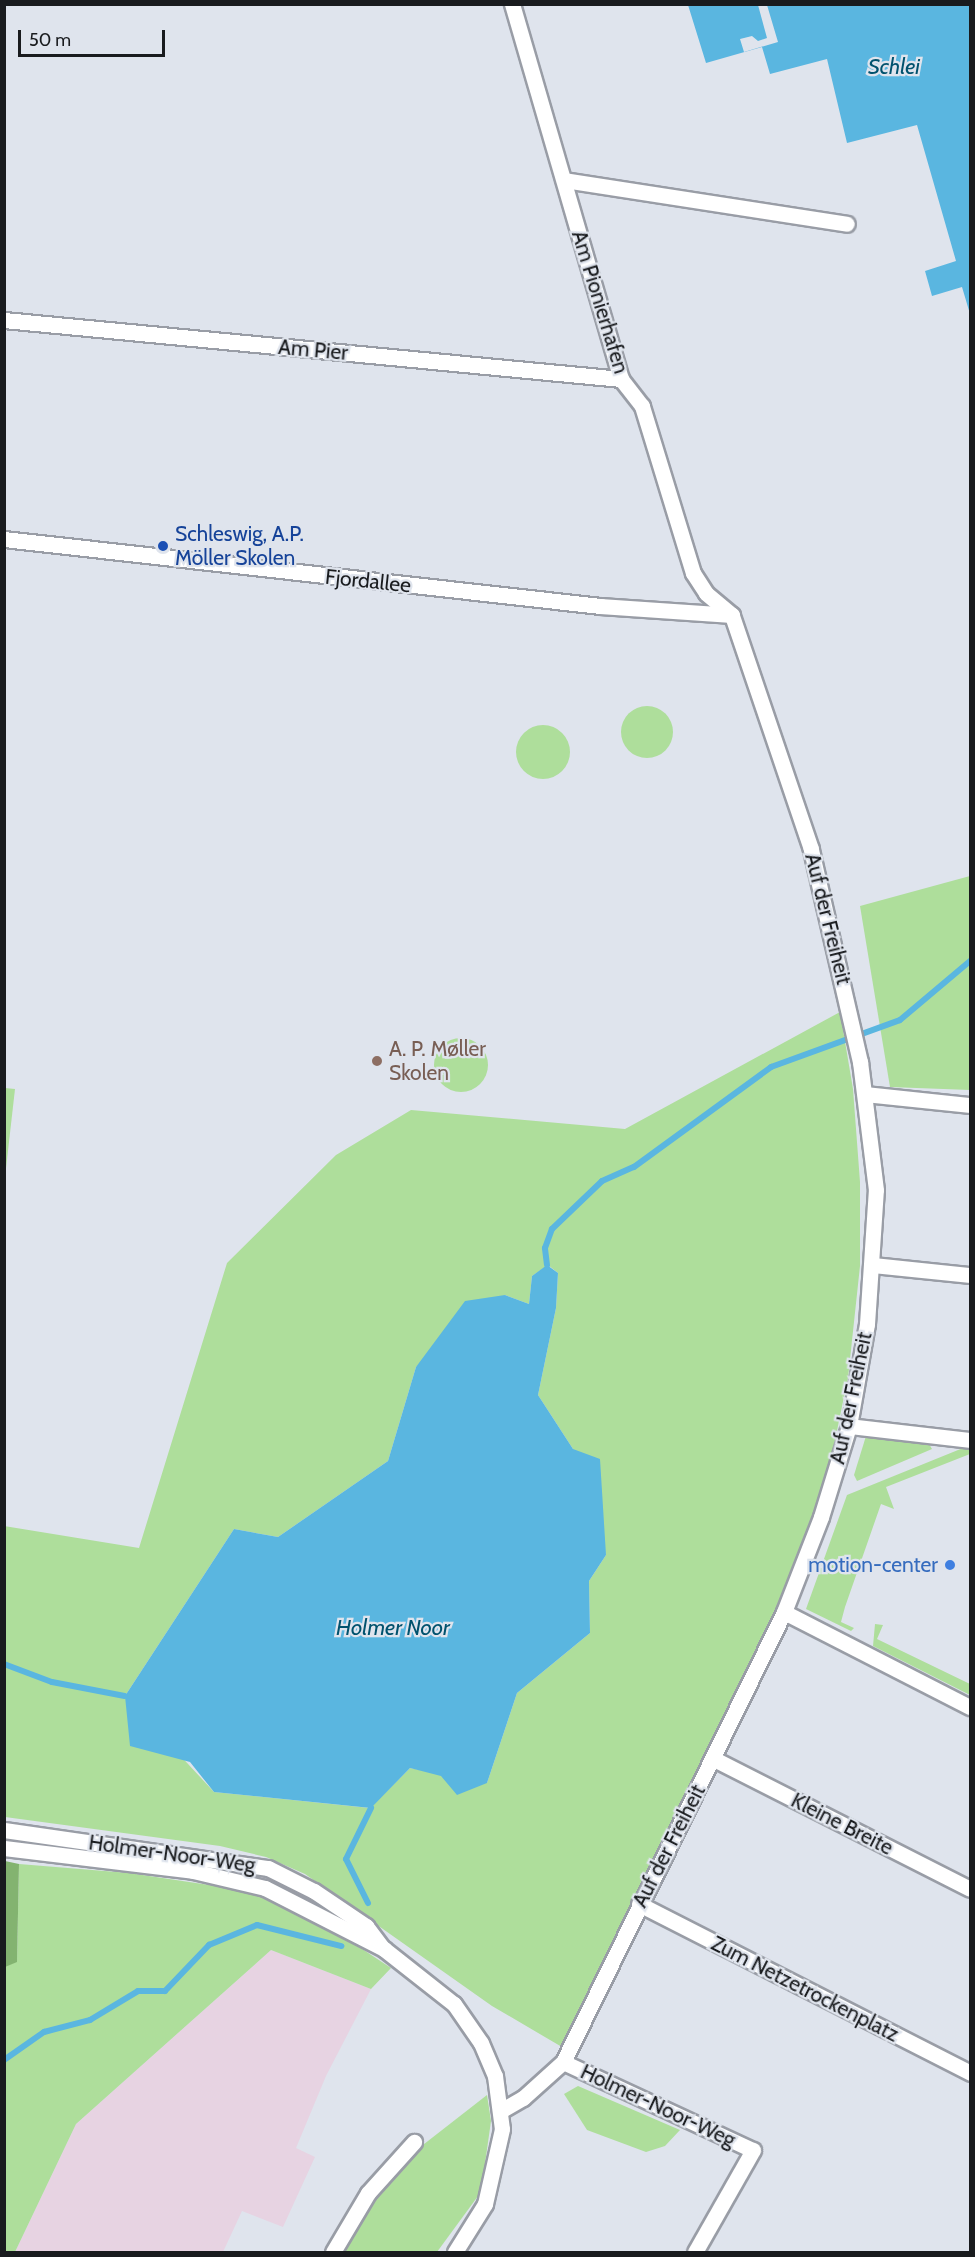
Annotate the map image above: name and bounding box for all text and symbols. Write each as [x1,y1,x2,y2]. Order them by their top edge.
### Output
scale bar [21,18,168,56]
text: 50 m [29,29,71,51]
water label: Schlei [868,54,920,80]
street label: Am Pionierhafen [566,227,634,377]
street label: Am Pier [277,334,349,366]
place label: Schleswig, A.P. Möller Skolen [175,521,304,571]
marker: Schleswig, A.P. Möller Skolen [156,539,170,553]
street label: Fjordallee [324,564,412,598]
street label: Auf der Freiheit [800,851,856,987]
place label: A. P. Møller Skolen [389,1036,486,1086]
marker: A. P. Møller Skolen [370,1054,384,1068]
street label: Auf der Freiheit [825,1330,877,1466]
place label: motion-center [808,1552,938,1578]
marker: motion-center [943,1558,957,1572]
water label: Holmer Noor [336,1615,450,1641]
street label: Auf der Freiheit [627,1780,711,1912]
street label: Kleine Breite [787,1788,897,1860]
street label: Holmer-Noor-Weg [87,1830,257,1878]
street label: Zum Netzetrockenplatz [707,1931,903,2047]
street label: Holmer-Noor-Weg [577,2059,739,2153]

